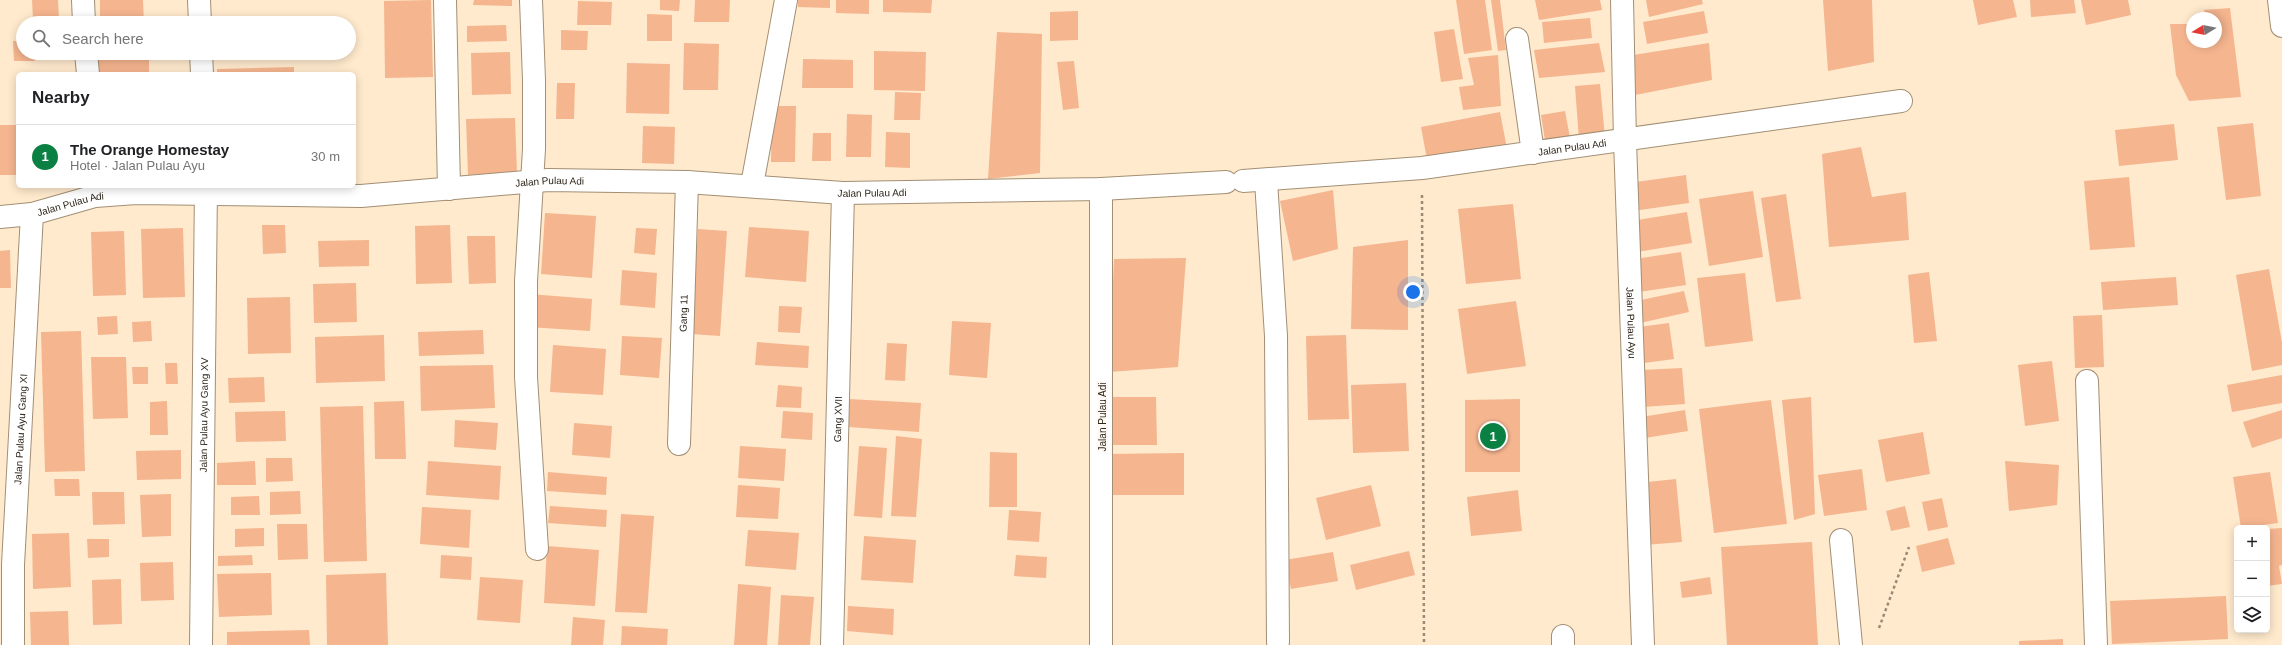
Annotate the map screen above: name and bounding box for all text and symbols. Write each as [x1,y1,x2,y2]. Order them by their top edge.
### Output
north arrow [2186,12,2222,48]
search box [16,16,356,60]
icon: search [30,27,52,49]
text: Search here [62,30,144,47]
text: Nearby [32,88,90,107]
street label: Jalan Pulau Adi [1537,137,1607,158]
text: The Orange Homestay [70,141,229,158]
text: 1 [41,149,49,164]
text: 30 m [311,149,340,164]
text: Hotel · Jalan Pulau Ayu [70,158,205,173]
street label: Jalan Pulau Adi [515,175,584,189]
street label: Jalan Pulau Adi [837,187,907,199]
street label: Jalan Pulau Adi [36,190,104,218]
your location [1403,282,1423,302]
street label: Jalan Pulau Ayu [1624,287,1638,359]
street label: Gang 11 [677,294,690,332]
street label: Jalan Pulau Ayu Gang XV [198,357,210,473]
street label: Jalan Pulau Ayu Gang XI [12,373,29,485]
street label: Jalan Pulau Adi [1097,383,1108,451]
street label: Gang XVII [832,396,844,442]
pin: 1 [1480,421,1506,451]
map controls [2234,525,2270,633]
button: + [2234,525,2270,561]
button: − [2234,561,2270,597]
button: layers [2234,597,2270,633]

